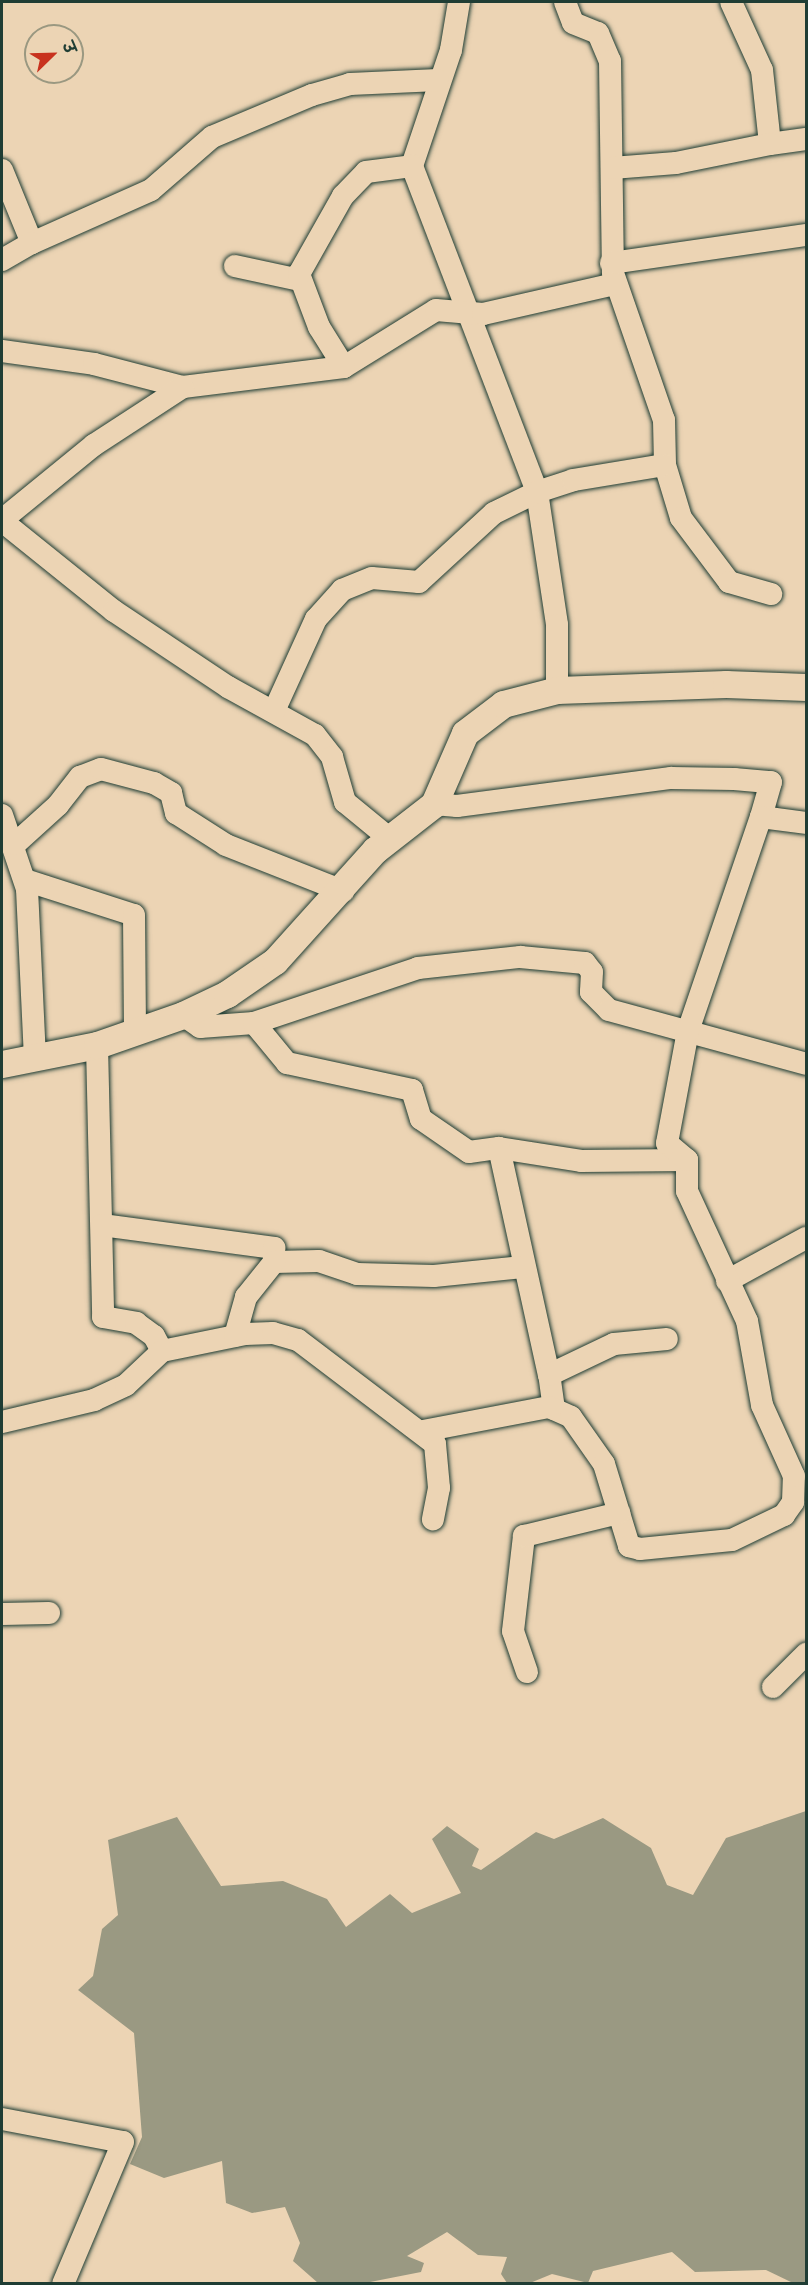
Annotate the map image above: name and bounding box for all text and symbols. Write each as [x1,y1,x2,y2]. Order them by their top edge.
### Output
north arrow [24,24,84,84]
text: उ [58,39,79,56]

